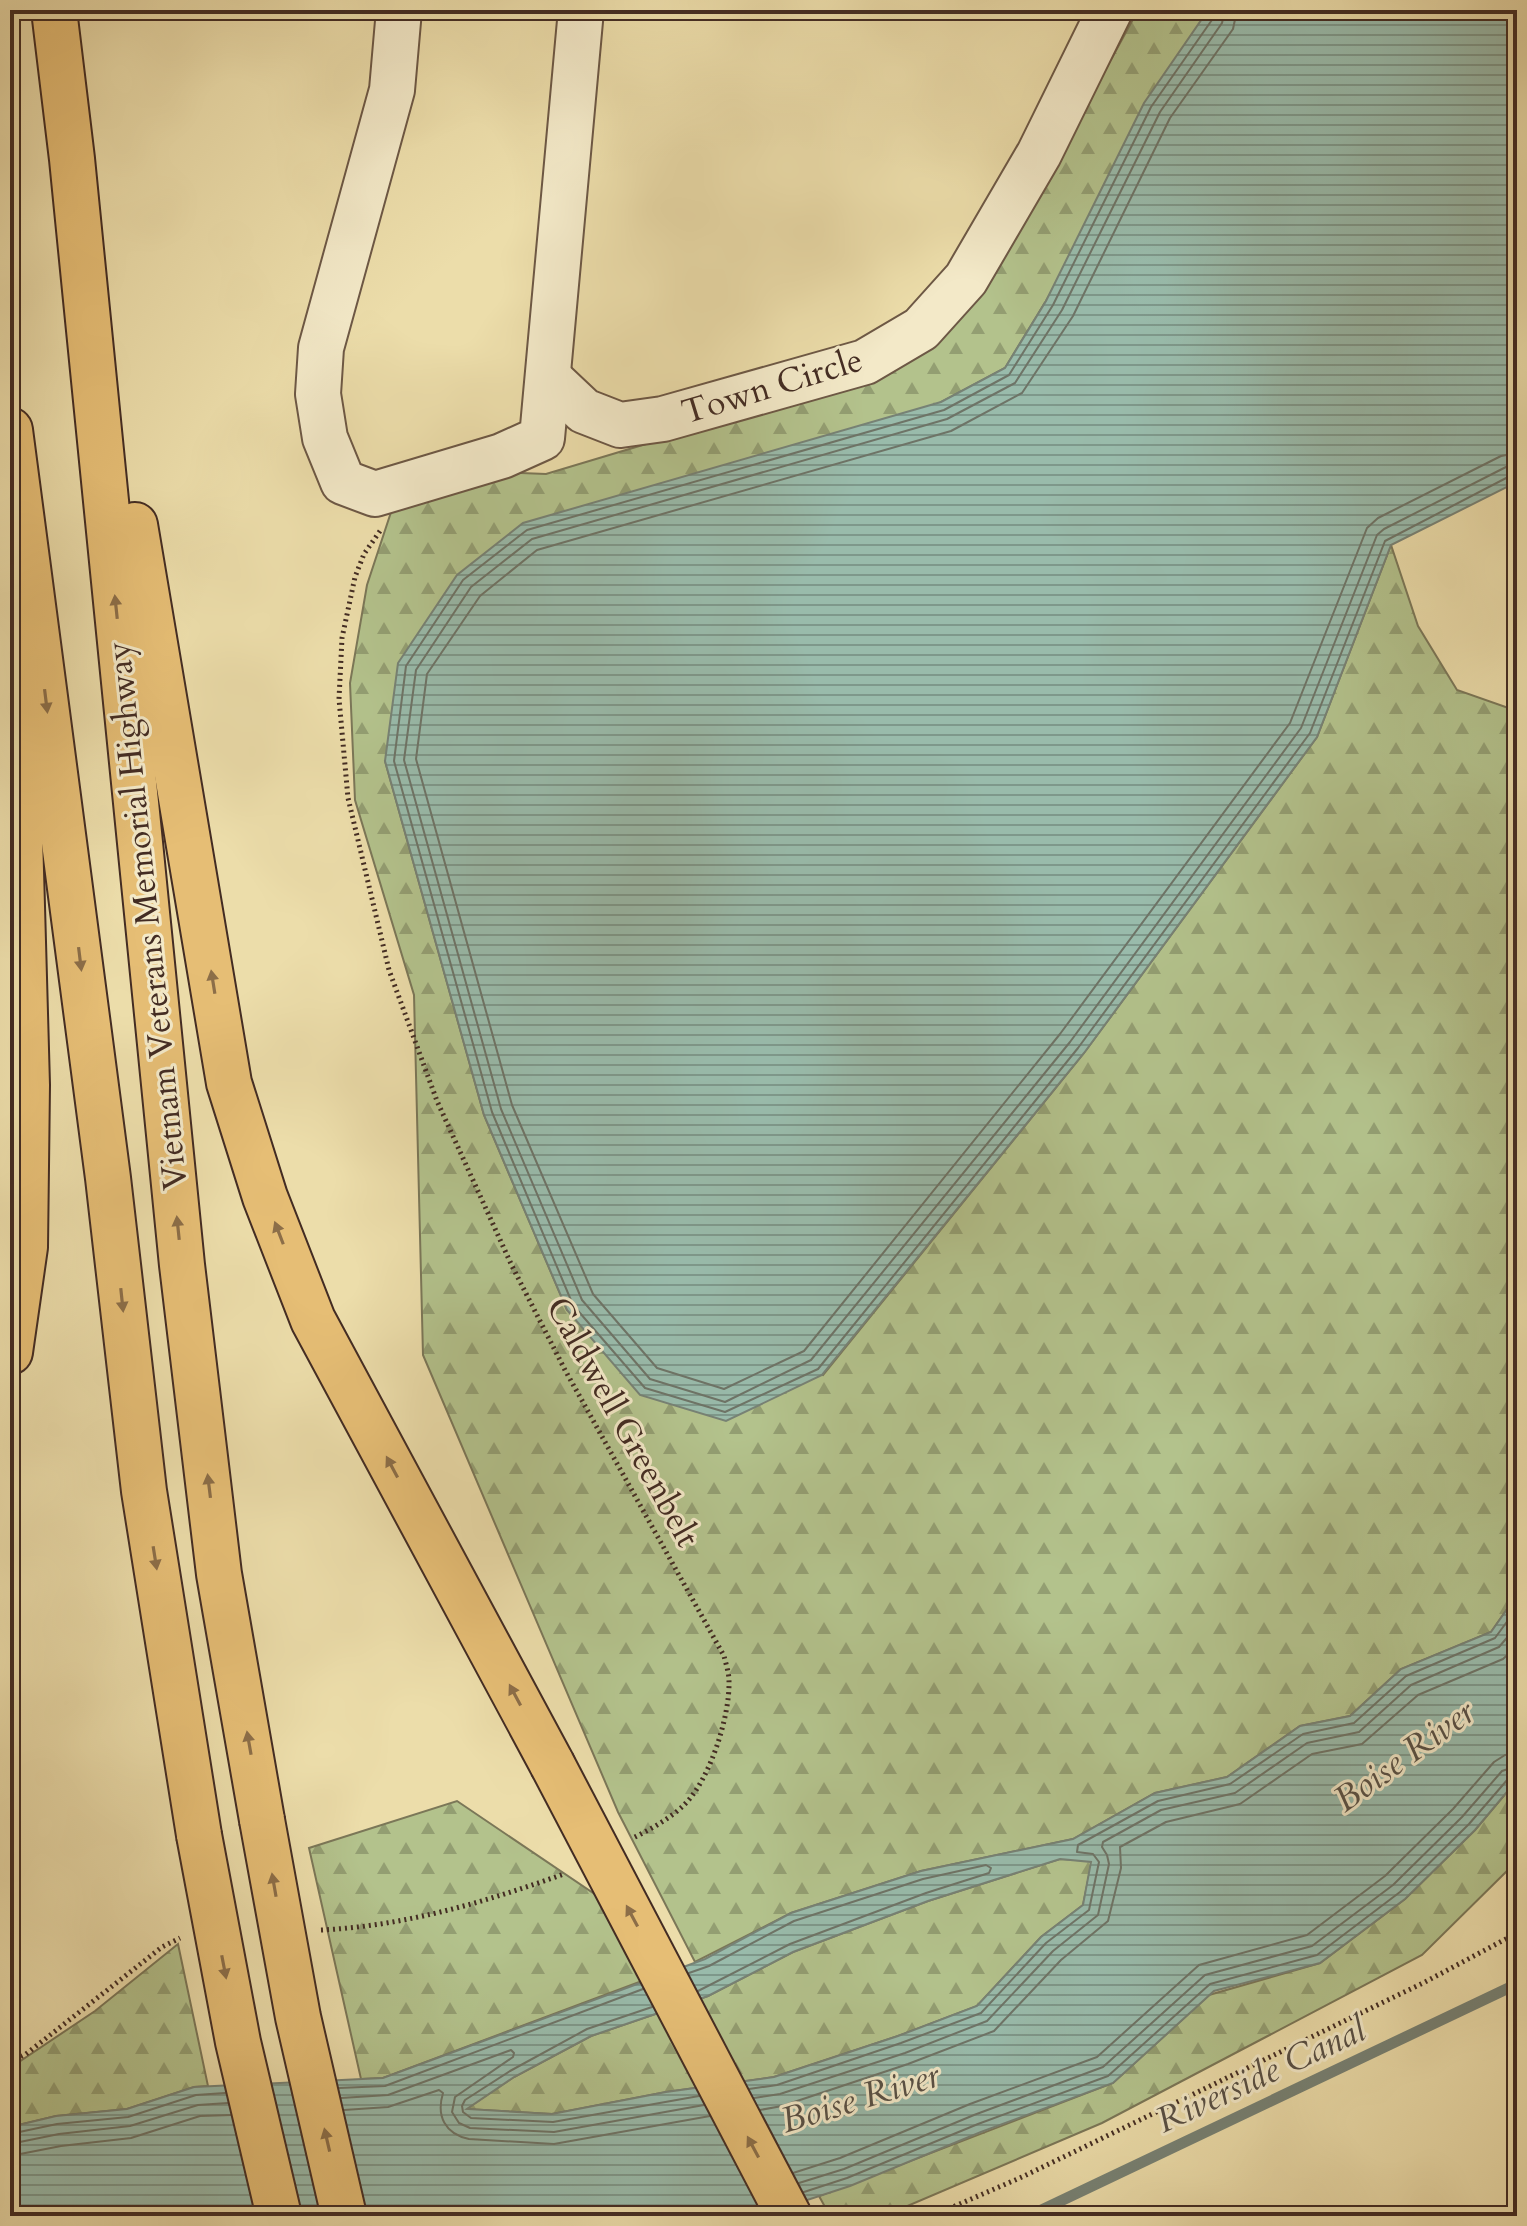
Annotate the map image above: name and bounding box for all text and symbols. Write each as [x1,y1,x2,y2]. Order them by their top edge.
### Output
street label: Town Circle [676,337,868,435]
one-way arrow [110,594,123,619]
street label: Vietnam Veterans Memorial Highway [95,640,199,1192]
one-way arrow [39,689,52,714]
one-way arrow [73,947,86,972]
one-way arrow [206,970,219,995]
one-way arrow [171,1215,184,1240]
one-way arrow [272,1221,285,1245]
one-way arrow [116,1288,129,1313]
street label: Caldwell Greenbelt [535,1289,711,1555]
one-way arrow [385,1455,398,1478]
one-way arrow [202,1473,215,1498]
one-way arrow [149,1546,161,1571]
one-way arrow [509,1684,522,1707]
water label: Boise River [1324,1687,1485,1824]
one-way arrow [242,1730,254,1755]
one-way arrow [268,1873,280,1898]
one-way arrow [626,1905,639,1928]
one-way arrow [218,1955,230,1980]
water label: Riverside Canal [1148,2004,1375,2145]
water label: Boise River [775,2050,946,2145]
one-way arrow [320,2127,333,2152]
one-way arrow [746,2135,759,2158]

